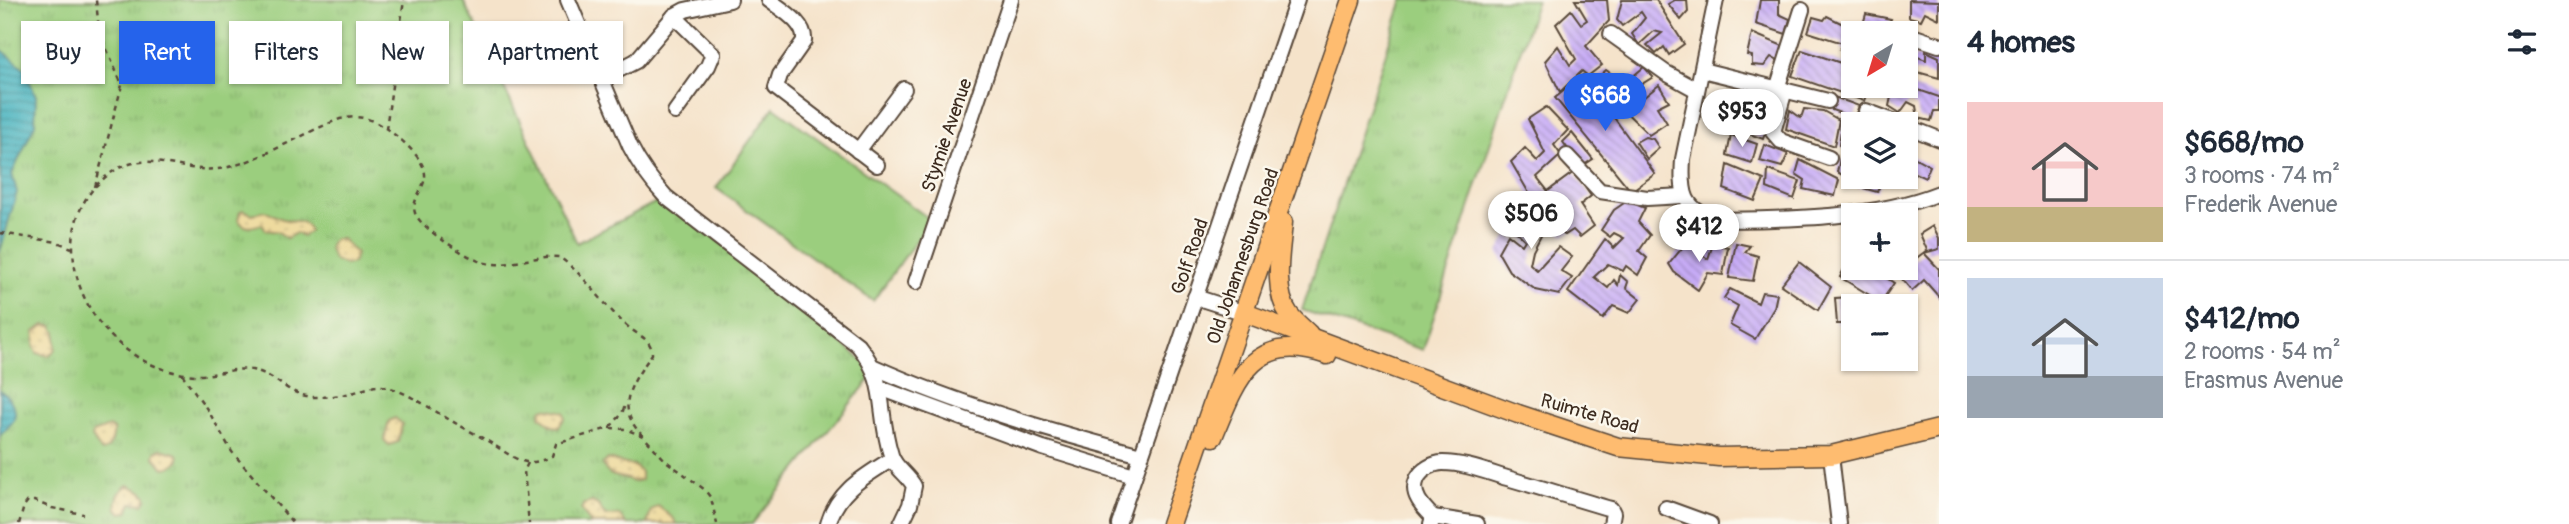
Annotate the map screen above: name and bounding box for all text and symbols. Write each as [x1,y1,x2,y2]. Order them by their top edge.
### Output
chip: Buy [21,21,105,84]
chip: Rent [119,21,215,84]
chip: Filters [229,21,342,84]
chip: New [356,21,449,84]
chip: Apartment [463,21,623,84]
north arrow [1841,21,1918,98]
map controls [1841,21,1918,371]
icon: filters [2503,23,2541,61]
text: 4 homes [1967,24,2075,61]
pin: $668 [1564,74,1646,133]
street label: Stymie Avenue [916,75,978,195]
text: $668 [1580,81,1630,110]
pin: $953 [1701,90,1783,149]
text: $953 [1717,97,1767,126]
button: layers [1841,112,1918,189]
text: $668/mo [2184,124,2304,161]
icon: home [2023,130,2107,214]
text: 3 rooms · 74 m² [2184,161,2340,190]
street label: Old Johannesburg Road [1202,165,1284,347]
text: Frederik Avenue [2184,190,2337,219]
pin: $506 [1490,191,1572,251]
text: $506 [1504,199,1558,228]
button: + [1841,203,1918,280]
pin: $412 [1658,204,1740,264]
text: $412 [1675,212,1723,241]
street label: Golf Road [1166,215,1214,297]
button: − [1841,294,1918,371]
text: $412/mo [2184,300,2300,337]
icon: home [2023,306,2107,390]
text: 2 rooms · 54 m² [2184,337,2341,366]
text: Erasmus Avenue [2184,366,2343,395]
street label: Ruimte Road [1538,389,1642,439]

